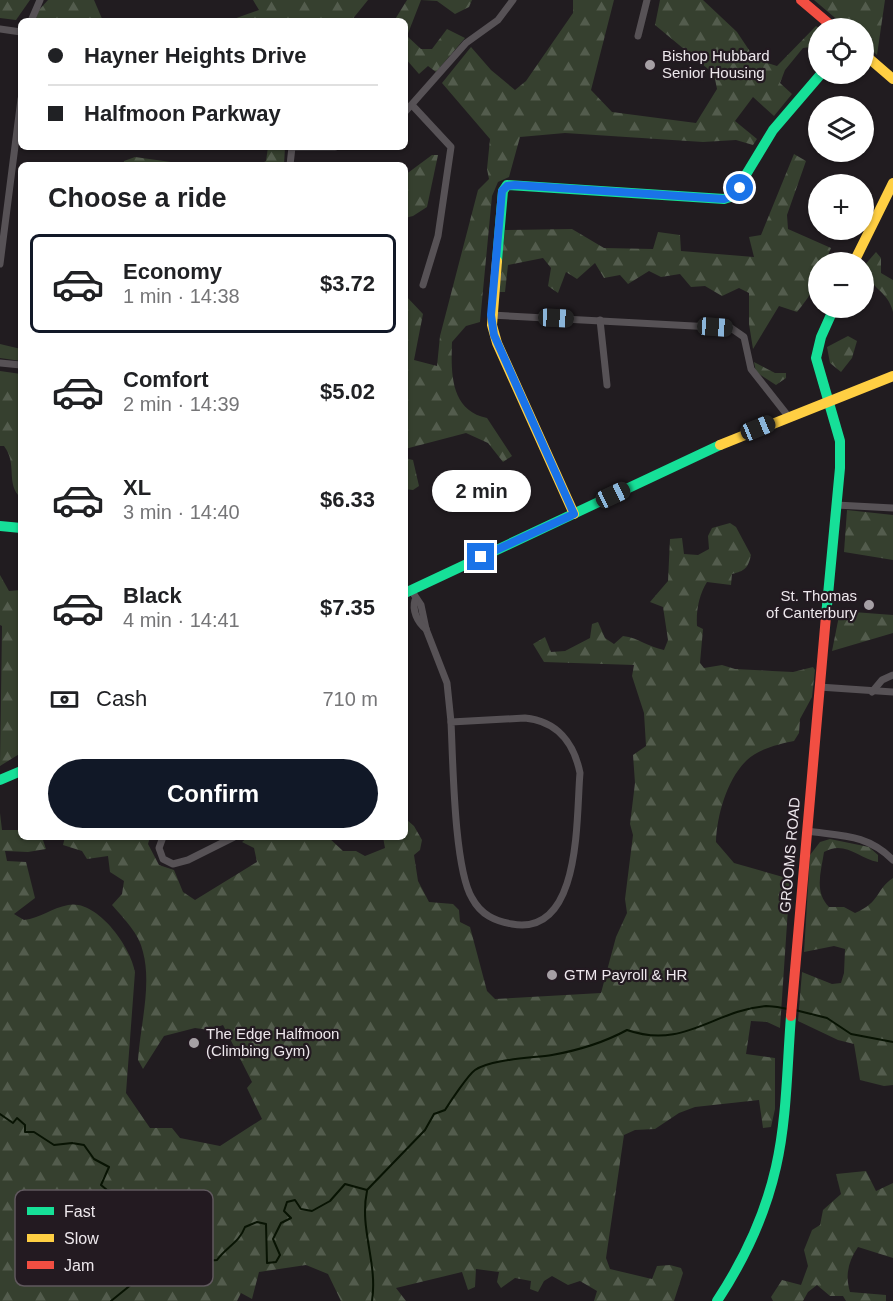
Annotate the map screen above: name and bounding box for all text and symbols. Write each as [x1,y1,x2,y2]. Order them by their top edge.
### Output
map controls [808,18,874,318]
button: locate [808,18,874,84]
text: Hayner Heights Drive [84,43,307,68]
place label: Bishop Hubbard Senior Housing [662,47,770,81]
marker: Bishop Hubbard Senior Housing [643,58,657,72]
button: layers [808,96,874,162]
text: Halfmoon Parkway [84,101,281,126]
route start [726,174,753,201]
button: + [808,174,874,240]
text: Choose a ride [48,183,227,213]
button: − [808,252,874,318]
icon: car [51,257,105,311]
text: Economy [123,259,222,284]
text: $3.72 [320,271,375,296]
text: 1 min · 14:38 [123,285,240,307]
car [538,308,574,328]
car [696,317,734,337]
icon: car [51,365,105,419]
text: Comfort [123,367,209,392]
text: $5.02 [320,379,375,404]
text: 2 min · 14:39 [123,393,240,415]
car [738,413,778,443]
callout: 2 min [432,470,530,512]
icon: car [51,473,105,527]
text: XL [123,475,151,500]
car [593,479,633,511]
text: 2 min [455,480,508,502]
text: $6.33 [320,487,375,512]
text: 3 min · 14:40 [123,501,240,523]
route end [467,543,494,570]
icon: car [51,581,105,635]
text: Black [123,583,182,608]
place label: St. Thomas of Canterbury [766,587,857,621]
text: $7.35 [320,595,375,620]
marker: St. Thomas of Canterbury [862,598,876,612]
text: 4 min · 14:41 [123,609,240,631]
icon: cash [48,683,81,716]
text: Cash [96,686,147,711]
text: 710 m [322,688,378,710]
button: Confirm [48,759,378,828]
street label: GROOMS ROAD [776,796,803,913]
place label: GTM Payroll & HR [564,966,688,983]
marker: GTM Payroll & HR [545,968,559,982]
place label: The Edge Halfmoon (Climbing Gym) [206,1025,339,1059]
marker: The Edge Halfmoon (Climbing Gym) [187,1036,201,1050]
legend [15,1190,213,1286]
text: Fast [64,1203,96,1220]
text: Slow [64,1230,99,1247]
text: Jam [64,1257,94,1274]

